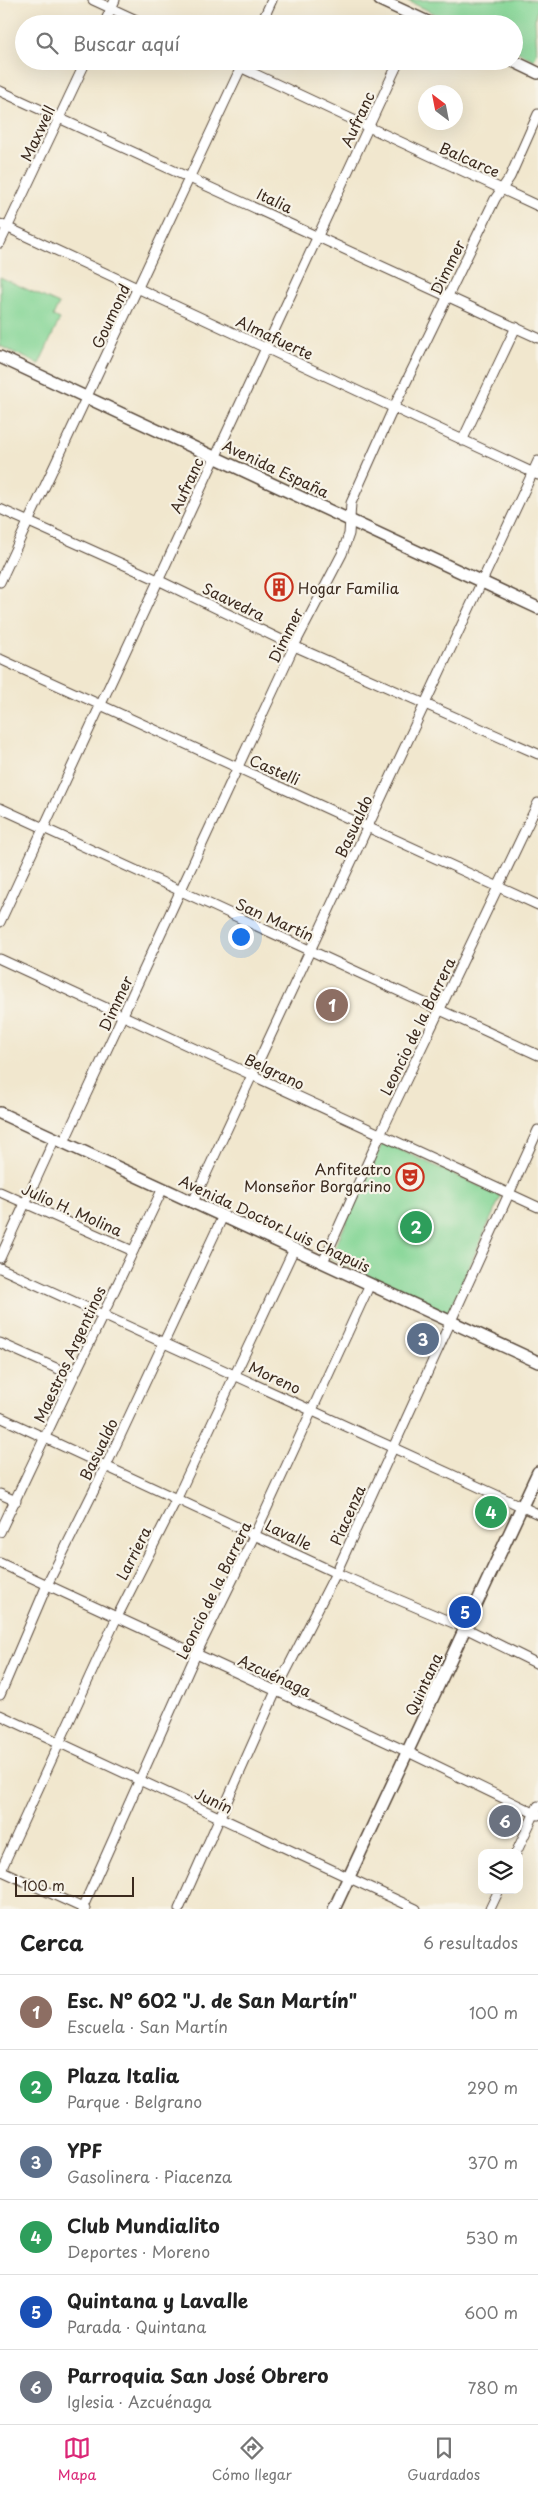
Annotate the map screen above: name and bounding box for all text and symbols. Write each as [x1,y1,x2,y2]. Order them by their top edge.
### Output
search box [15,15,523,70]
icon: search [33,29,61,57]
text: Buscar aquí [73,29,180,57]
north arrow [418,85,463,130]
street label: Aufranc [334,87,380,151]
street label: Maxwell [14,101,60,165]
street label: Balcarce [436,135,504,183]
street label: Italia [253,182,297,219]
street label: Dimmer [424,235,470,299]
street label: Goumond [85,280,135,352]
street label: Almafuerte [233,309,318,365]
street label: Avenida España [219,433,333,503]
street label: Aufranc [163,453,209,517]
building icon: Hogar Familia [264,572,294,602]
street label: Saavedra [199,576,270,626]
place label: Hogar Familia [298,576,400,599]
street label: Dimmer [262,603,308,667]
street label: Castelli [246,748,304,790]
street label: Basualdo [329,791,377,861]
street label: San Martín [232,892,318,946]
your location [228,924,254,950]
street label: Leoncio de la Barrera [374,952,461,1099]
street label: Dimmer [92,971,138,1035]
pin: 1 [316,986,348,1024]
street label: Belgrano [241,1047,309,1095]
place label: Anfiteatro Monseñor Borgarino [244,1157,391,1197]
theatre icon: Anfiteatro Monseñor Borgarino [395,1162,425,1192]
street label: Avenida Doctor Luis Chapuis [176,1169,375,1278]
street label: Julio H. Molina [18,1176,127,1242]
pin: 2 [400,1208,432,1246]
street label: Maestros Argentinos [27,1282,111,1426]
pin: 3 [407,1320,439,1358]
street label: Moreno [245,1355,305,1399]
street label: Basualdo [73,1414,123,1484]
street label: Piacenza [323,1480,371,1549]
pin: 4 [475,1493,507,1531]
street label: Lavalle [262,1513,316,1555]
street label: Leoncio de la Barrera [170,1516,257,1663]
street label: Larriera [110,1522,157,1584]
pin: 5 [449,1593,481,1631]
street label: Azcuénaga [235,1648,316,1702]
street label: Quintana [398,1648,448,1719]
street label: Junín [191,1781,237,1819]
pin: 6 [489,1802,521,1840]
map controls [478,1849,523,1894]
button: layers [478,1849,523,1894]
scale bar [15,1874,134,1897]
text: 100 m [22,1875,65,1896]
text: Cerca [20,1926,84,1958]
text: 6 resultados [423,1930,518,1954]
text: Esc. N° 602 "J. de San Martín" [67,1986,357,2014]
text: 1 [32,2000,40,2024]
text: 100 m [469,2000,518,2024]
text: Escuela · San Martín [67,2014,228,2038]
text: Plaza Italia [67,2061,179,2089]
text: 2 [30,2075,42,2099]
text: 290 m [467,2075,518,2099]
text: Parque · Belgrano [67,2089,202,2113]
text: YPF [67,2136,102,2164]
text: 3 [31,2150,41,2174]
text: 370 m [468,2150,518,2174]
text: Gasolinera · Piacenza [67,2164,232,2188]
text: Club Mundialito [67,2211,220,2239]
text: 4 [31,2225,41,2249]
text: 530 m [465,2225,518,2249]
text: Deportes · Moreno [67,2239,210,2263]
text: Quintana y Lavalle [67,2286,248,2314]
text: 5 [31,2300,41,2324]
text: 600 m [464,2300,518,2324]
text: Parada · Quintana [67,2314,206,2338]
text: Parroquia San José Obrero [67,2361,328,2389]
text: 6 [30,2375,42,2399]
text: 780 m [468,2375,518,2399]
text: Iglesia · Azcuénaga [67,2389,212,2413]
tab: Mapa [58,2434,96,2485]
tab: Cómo llegar [212,2434,292,2485]
tab: Guardados [407,2434,480,2485]

